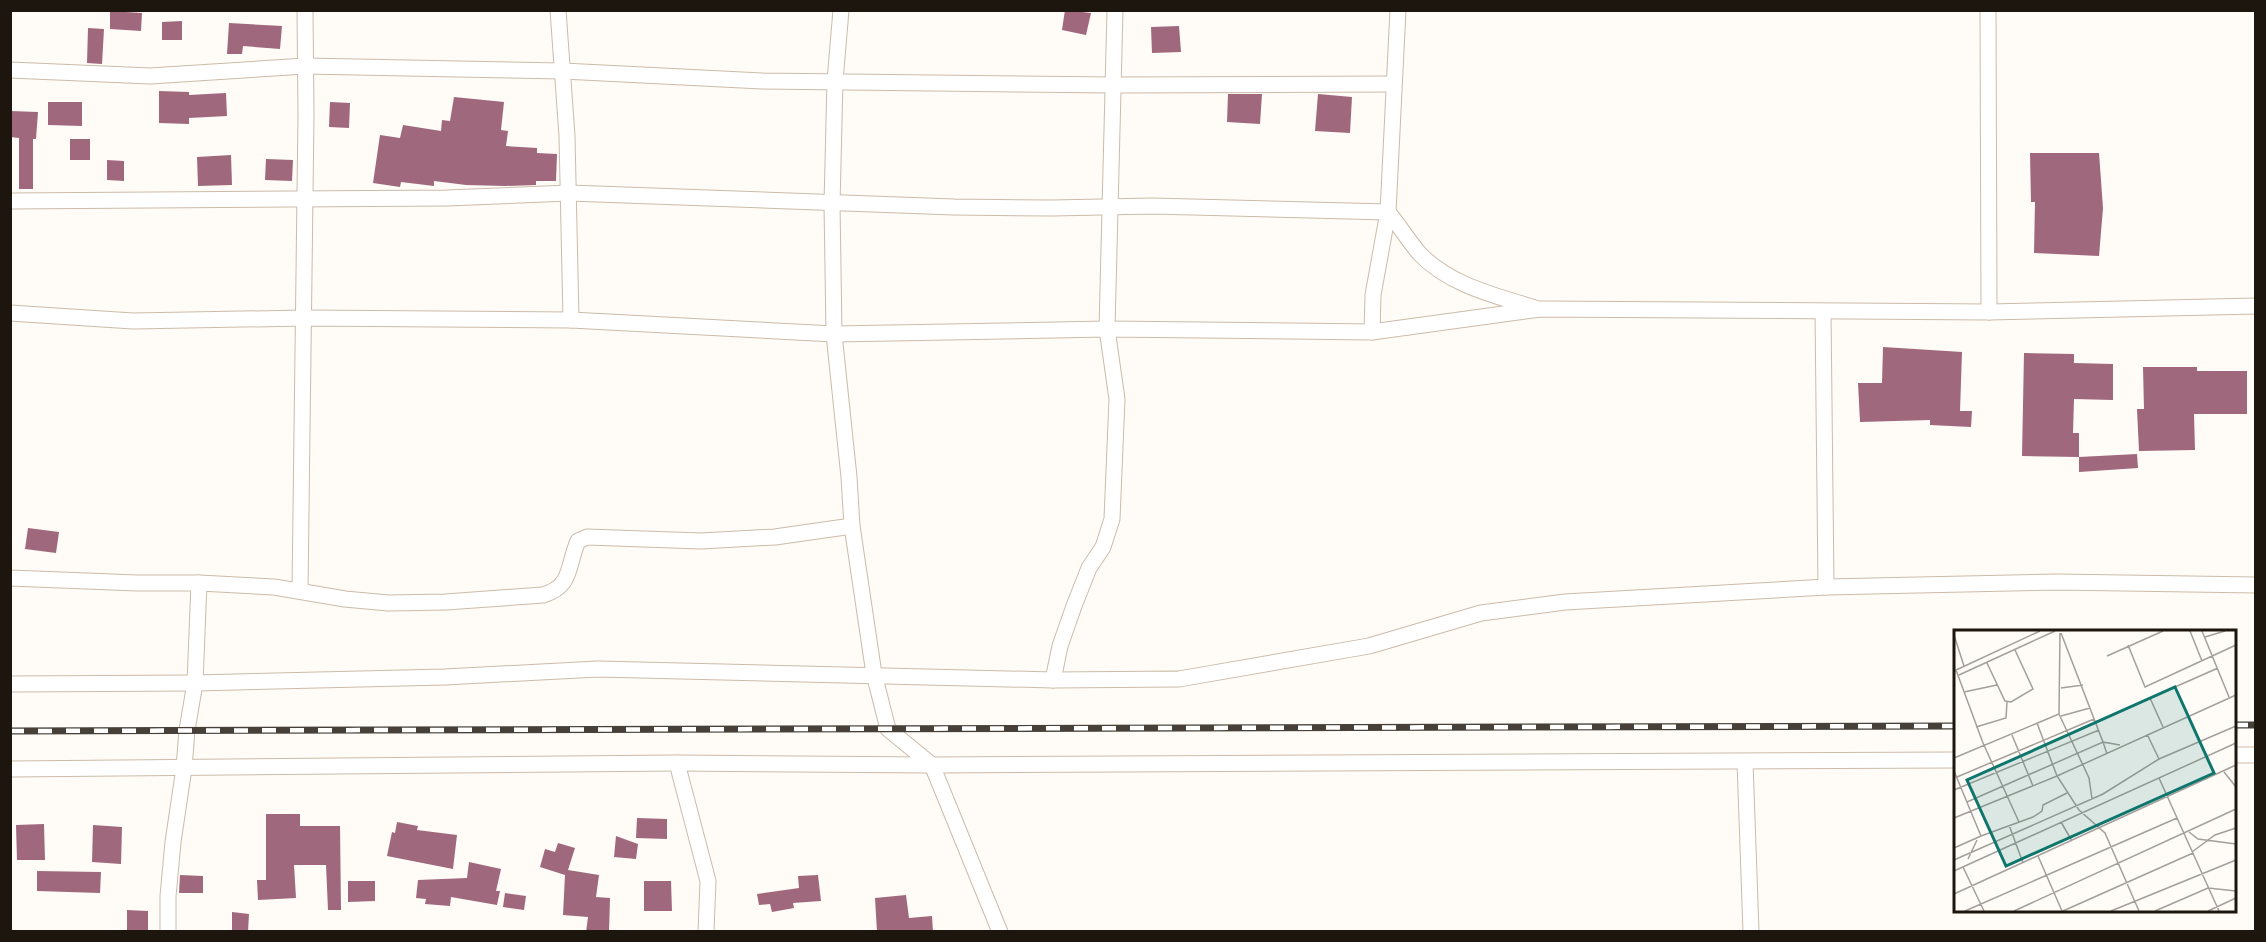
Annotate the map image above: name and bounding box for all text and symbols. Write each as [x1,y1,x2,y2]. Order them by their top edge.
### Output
inset map [1954,630,2236,912]

